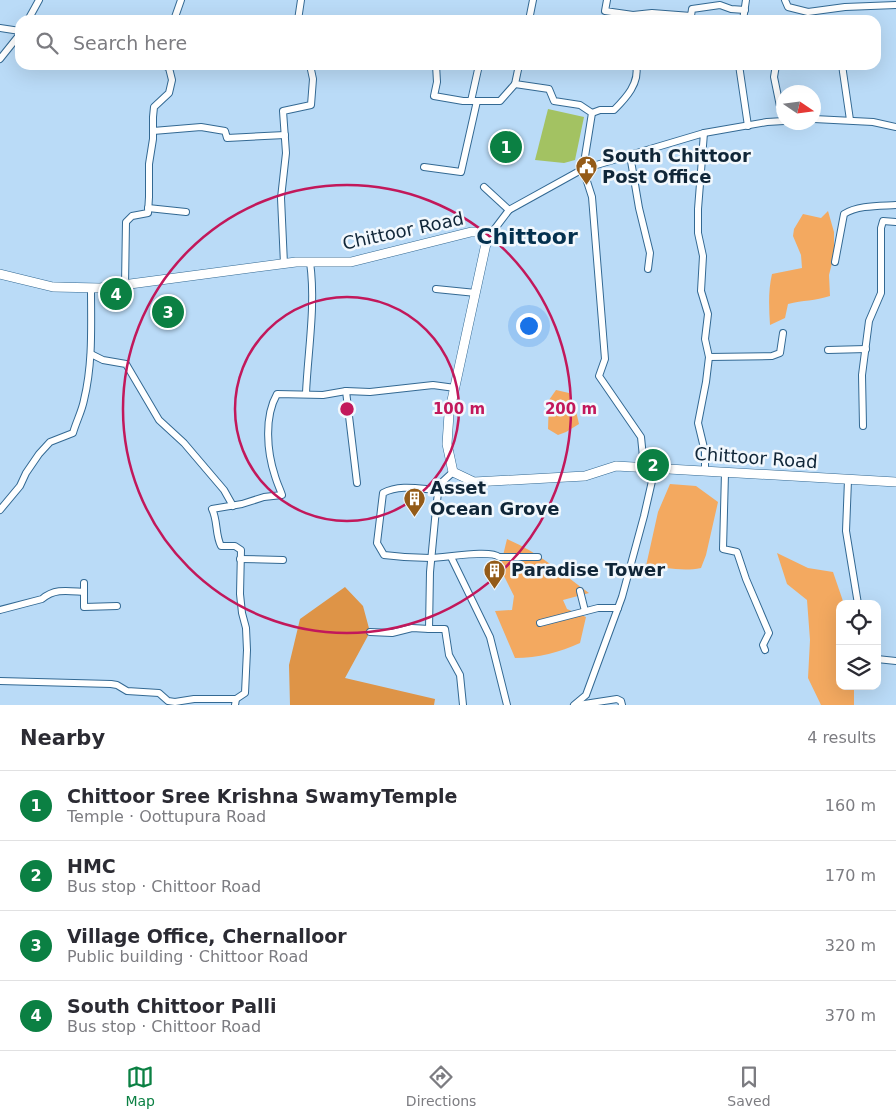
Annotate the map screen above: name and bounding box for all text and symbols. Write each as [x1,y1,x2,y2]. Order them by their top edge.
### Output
search box [15,15,881,70]
icon: search [33,29,61,57]
text: Search here [73,32,187,54]
north arrow [776,85,821,130]
pin: 1 [490,128,522,166]
place label: South Chittoor Post Office [602,145,751,187]
public building icon: South Chittoor Post Office [574,154,598,185]
street label: Chittoor Road [340,207,465,254]
district label: Chittoor [476,224,578,249]
pin: 4 [100,275,132,313]
pin: 3 [152,293,184,331]
your location [516,313,542,339]
centre of rings [338,400,356,418]
text: 100 m [433,400,485,418]
text: 200 m [545,400,597,418]
street label: Chittoor Road [694,443,818,472]
pin: 2 [637,446,669,484]
place label: Asset Ocean Grove [430,477,559,519]
building icon: Asset Ocean Grove [402,486,426,517]
building icon: Paradise Tower [483,558,507,589]
place label: Paradise Tower [511,559,665,580]
map controls [836,600,881,690]
button: locate [836,600,881,645]
button: layers [836,645,881,690]
text: Nearby [20,726,105,750]
text: 4 results [807,728,876,747]
text: Chittoor Sree Krishna SwamyTemple [67,785,457,807]
text: 1 [30,796,42,815]
text: 160 m [825,796,876,815]
text: Temple · Oottupura Road [67,807,266,826]
text: HMC [67,855,116,877]
text: 2 [30,866,42,885]
text: 170 m [825,866,876,885]
text: Bus stop · Chittoor Road [67,877,261,896]
text: Village Office, Chernalloor [67,925,347,947]
text: 3 [30,936,42,955]
text: 320 m [825,936,876,955]
text: Public building · Chittoor Road [67,947,308,966]
text: South Chittoor Palli [67,995,277,1017]
text: 4 [30,1006,42,1025]
text: 370 m [825,1006,876,1025]
text: Bus stop · Chittoor Road [67,1017,261,1036]
tab: Map [125,1063,155,1109]
tab: Directions [406,1063,476,1109]
tab: Saved [727,1063,771,1109]

